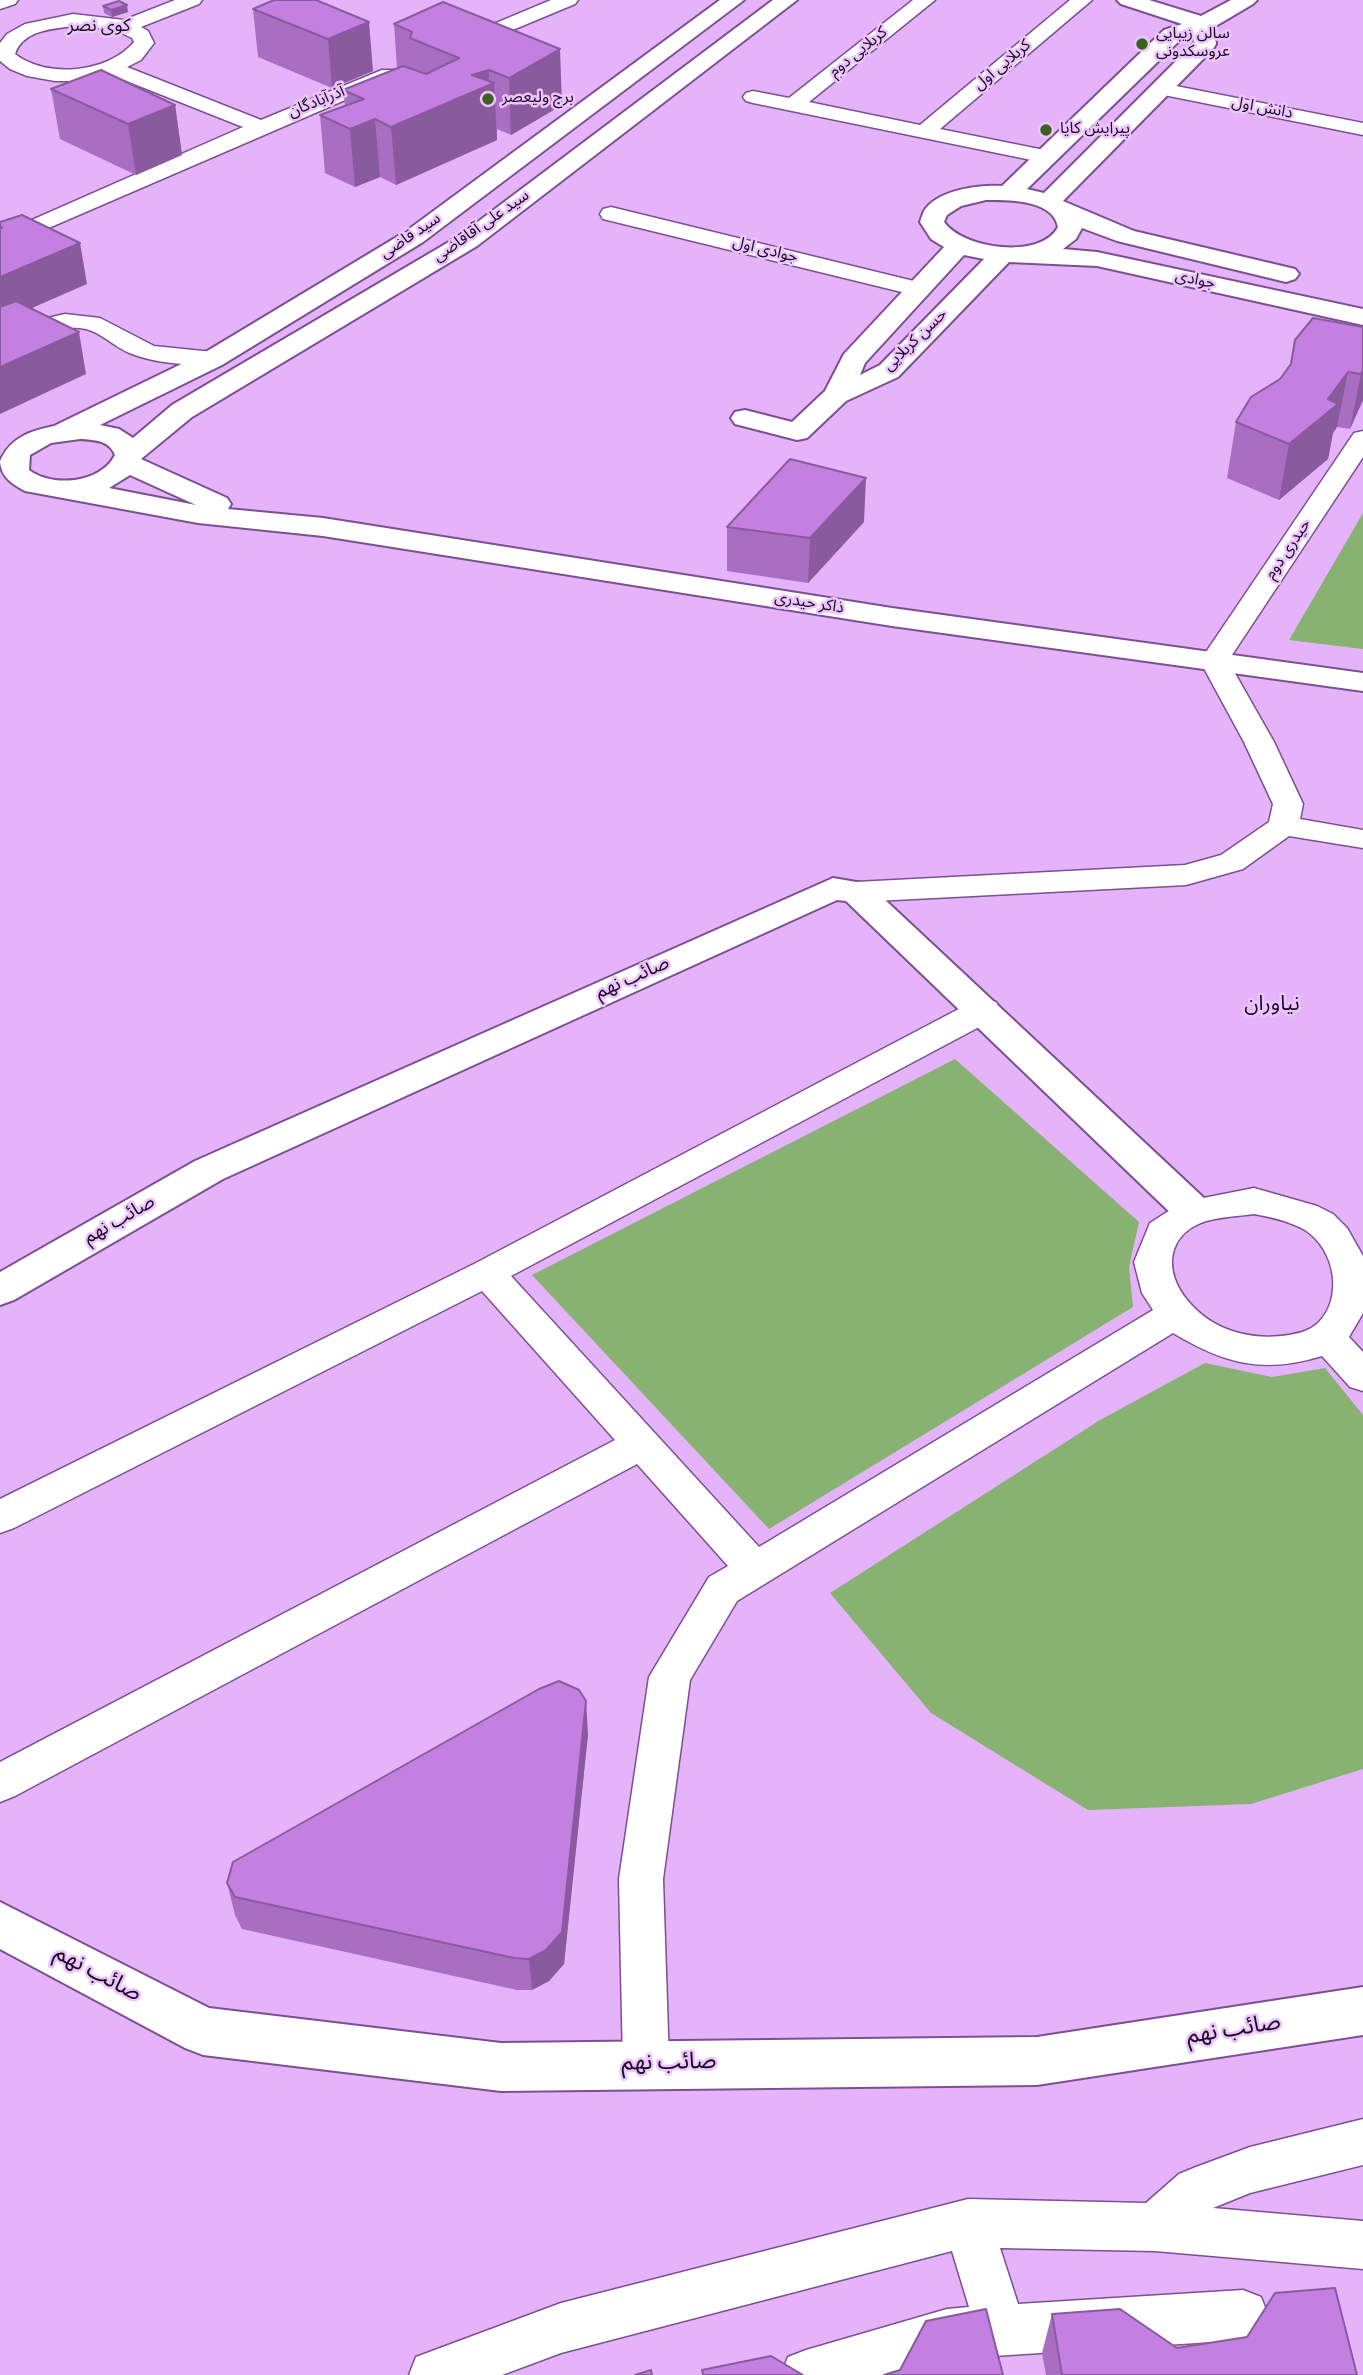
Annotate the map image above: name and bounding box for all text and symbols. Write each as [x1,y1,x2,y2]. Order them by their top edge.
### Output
district label: کوی نصر [68,16,130,38]
street label: کربلایی دوم [826,24,892,82]
place label: سالن زیبایی عروسکدونی [1156,25,1230,63]
marker: سالن زیبایی عروسکدونی [1134,36,1150,52]
street label: کربلایی اول [971,37,1035,95]
street label: آذرآبادگان [286,83,348,123]
place label: برج ولیعصر [502,89,574,109]
marker: برج ولیعصر [480,91,496,107]
street label: دانش اول [1230,94,1294,124]
place label: پیرایش کایا [1060,120,1130,140]
marker: پیرایش کایا [1038,122,1054,138]
street label: سید علی آقاقاضی [430,187,534,267]
street label: سید قاضی [377,210,445,264]
street label: جوادی اول [730,234,800,268]
street label: جوادی [1173,267,1217,295]
street label: حسن کربلایی [880,306,952,376]
street label: حیدری دوم [1262,516,1316,584]
street label: ذاکر حیدری [773,589,845,619]
street label: صائب نهم [593,953,673,1005]
district label: نیاوران [1244,993,1300,1019]
street label: صائب نهم [80,1192,160,1250]
street label: صائب نهم [49,1941,145,2009]
street label: صائب نهم [1185,2010,1283,2052]
street label: صائب نهم [621,2049,717,2079]

